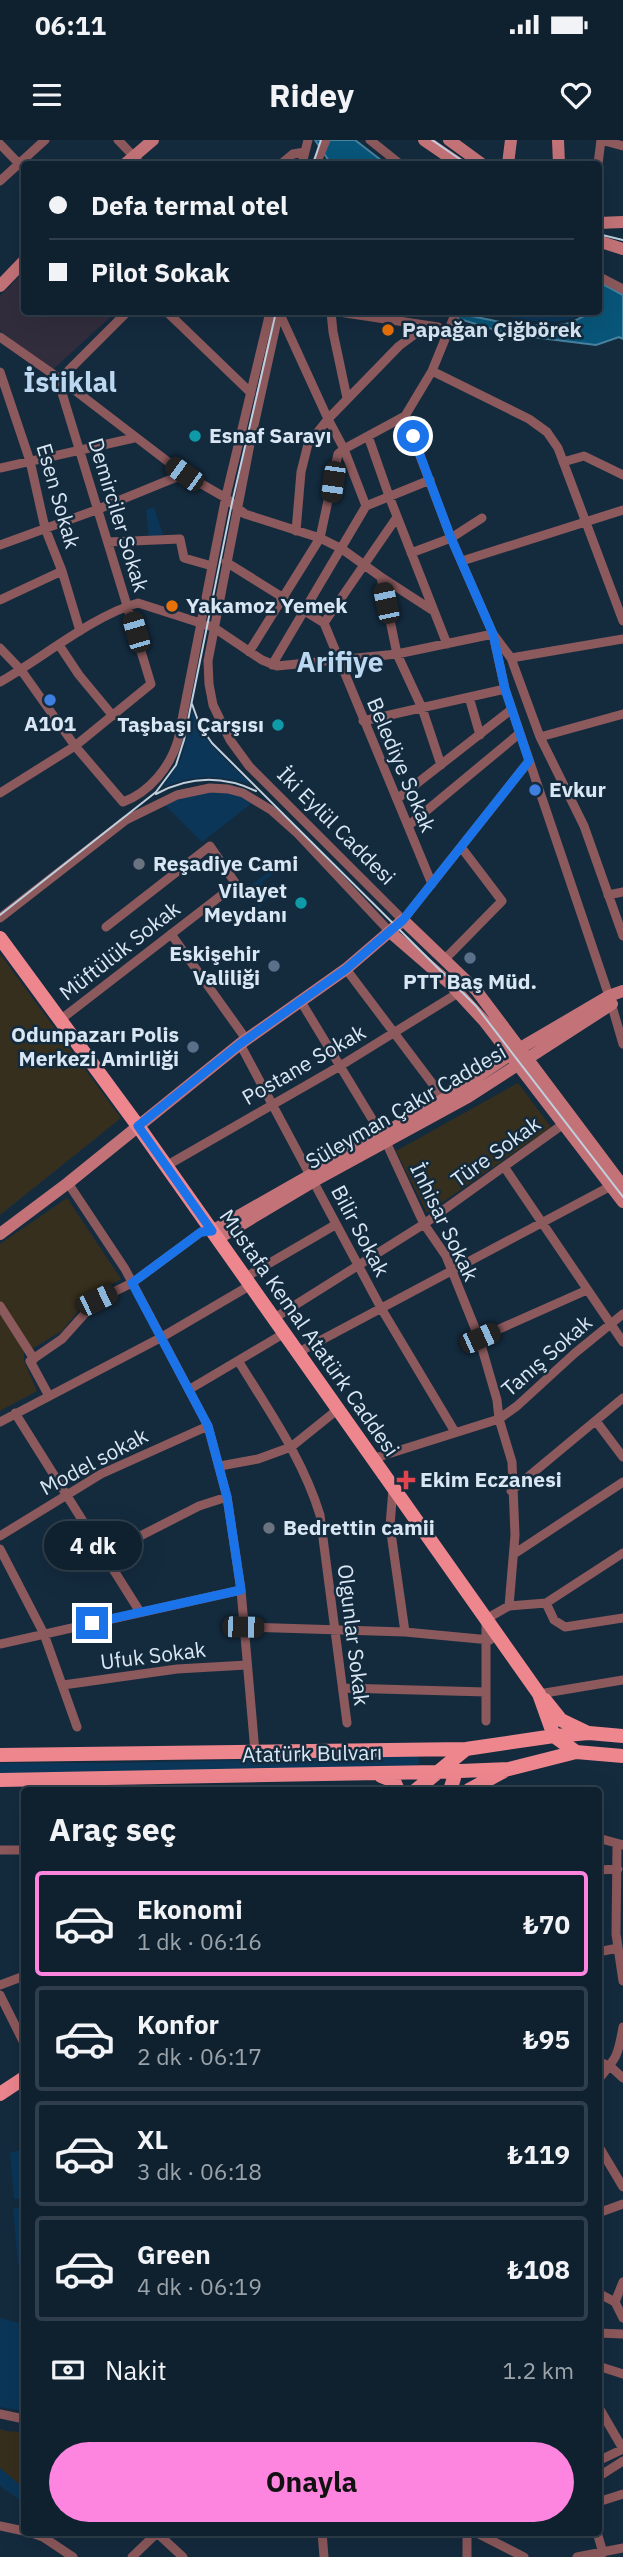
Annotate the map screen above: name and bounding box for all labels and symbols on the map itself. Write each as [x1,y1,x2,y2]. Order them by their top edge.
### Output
place label: Papağan Çiğbörek [402,315,583,343]
marker: Papağan Çiğbörek [380,322,396,338]
district label: İstiklal [23,363,117,400]
route start [397,420,429,452]
place label: Esnaf Sarayı [209,421,332,449]
marker: Esnaf Sarayı [187,428,203,444]
street label: Demirciler Sokak [82,434,156,595]
street label: Esen Sokak [31,440,87,552]
car [161,453,208,495]
car [320,460,347,504]
car [372,580,401,626]
place label: Yakamoz Yemek [186,591,348,619]
marker: Yakamoz Yemek [164,598,180,614]
car [121,609,152,655]
district label: Arifiye [296,643,384,680]
marker: A101 [42,692,58,708]
street label: Belediye Sokak [361,693,443,836]
place label: A101 [24,709,76,737]
place label: Taşbaşı Çarşısı [117,710,264,738]
marker: Taşbaşı Çarşısı [270,717,286,733]
street label: İki Eylül Caddesi [272,760,402,890]
place label: Evkur [549,775,606,803]
marker: Evkur [527,782,543,798]
place label: Reşadiye Cami [153,849,298,877]
marker: Reşadiye Cami [131,856,147,872]
place label: Vilayet Meydanı [204,876,287,928]
street label: Müftülük Sokak [53,894,186,1006]
marker: Vilayet Meydanı [293,895,309,911]
place label: Eskişehir Valiliği [169,939,261,991]
marker: PTT Baş Müd. [462,950,478,966]
marker: Eskişehir Valiliği [266,958,282,974]
place label: PTT Baş Müd. [403,967,537,995]
street label: Postane Sokak [237,1017,370,1111]
place label: Odunpazarı Polis Merkezi Amirliği [11,1020,179,1072]
street label: Süleyman Çakır Caddesi [300,1037,511,1175]
marker: Odunpazarı Polis Merkezi Amirliği [185,1039,201,1055]
street label: Türe Sokak [445,1109,546,1193]
street label: İnhisar Sokak [404,1158,486,1286]
street label: Bilir Sokak [325,1180,397,1281]
street label: Mustafa Kemal Atatürk Caddesi [214,1203,406,1462]
car [74,1281,121,1319]
street label: Tanış Sokak [495,1308,598,1402]
car [457,1320,504,1356]
street label: Model sokak [35,1421,152,1501]
place label: Ekim Eczanesi [420,1465,562,1493]
marker: Ekim Eczanesi [398,1472,414,1488]
place label: Bedrettin camii [283,1513,435,1541]
marker: Bedrettin camii [261,1520,277,1536]
callout: 4 dk [43,1522,141,1570]
street label: Olgunlar Sokak [331,1563,377,1707]
route end [76,1607,108,1639]
car [222,1616,265,1638]
street label: Ufuk Sokak [98,1635,207,1675]
street label: Atatürk Bulvarı [242,1738,382,1768]

